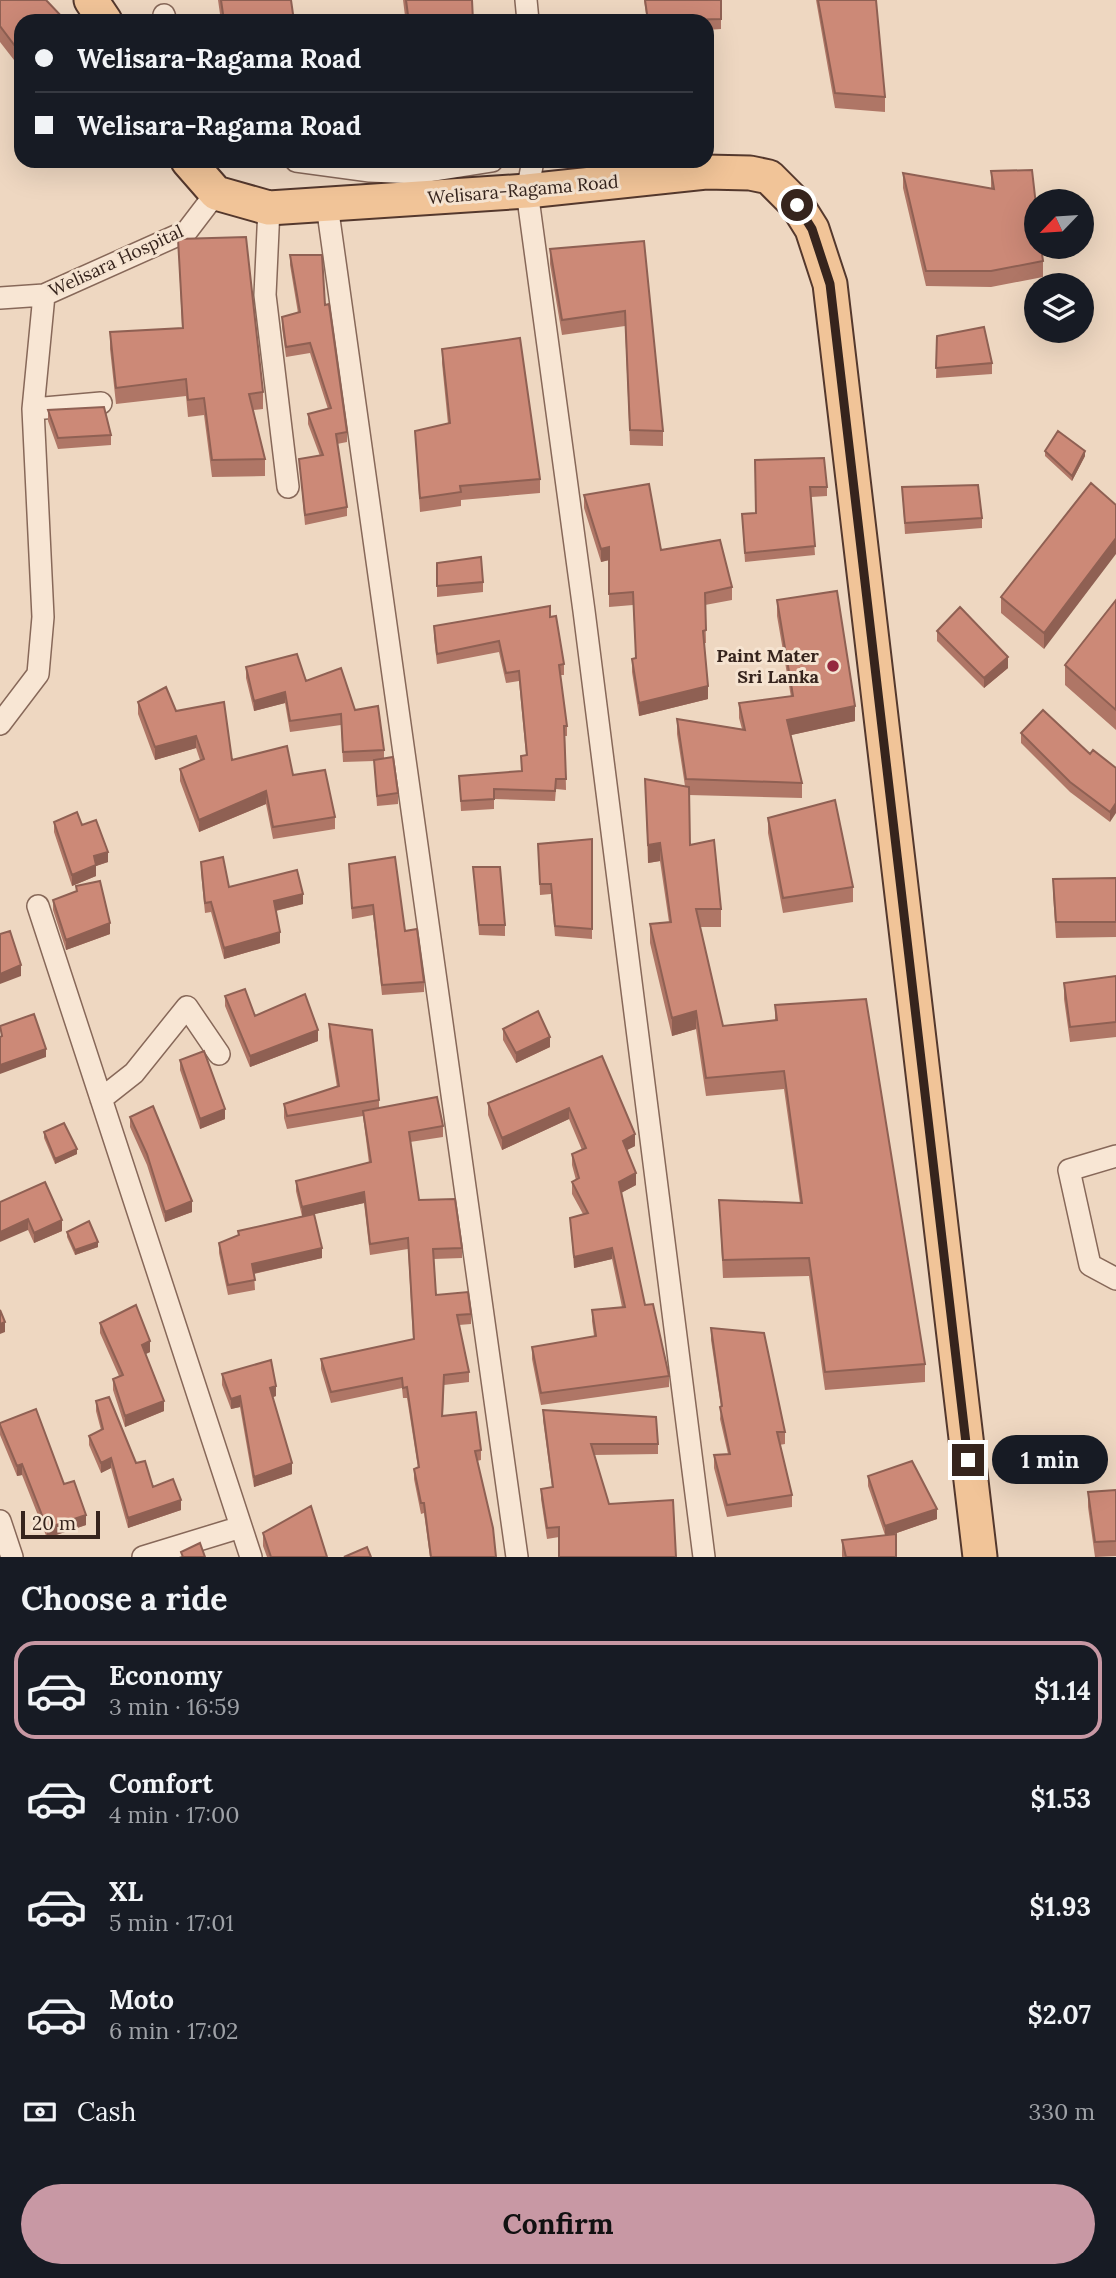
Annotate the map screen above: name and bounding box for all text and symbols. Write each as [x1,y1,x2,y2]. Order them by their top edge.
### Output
text: Welisara-Ragama Road [77,42,361,75]
text: Welisara-Ragama Road [77,109,361,142]
street label: Welisara-Ragama Road [426,170,620,209]
route start [781,189,813,221]
north arrow [1024,189,1094,259]
map controls [1024,189,1094,343]
street label: Welisara Hospital [45,219,187,302]
button: layers [1024,273,1094,343]
place label: Paint Mater Sri Lanka [716,644,820,688]
marker: Paint Mater Sri Lanka [825,658,841,674]
callout: 1 min [992,1436,1108,1484]
route end [952,1444,984,1476]
text: 1 min [1021,1445,1079,1474]
scale bar [21,1508,100,1540]
text: 20 m [32,1511,76,1535]
text: Choose a ride [21,1578,228,1619]
icon: car [25,1659,88,1722]
text: Economy [109,1659,222,1692]
text: $1.14 [1034,1674,1091,1707]
text: 3 min · 16:59 [109,1692,240,1721]
icon: car [25,1767,88,1830]
text: Comfort [109,1767,213,1800]
text: $1.53 [1030,1782,1091,1815]
text: 4 min · 17:00 [109,1800,240,1829]
icon: car [25,1875,88,1938]
text: XL [109,1875,143,1908]
text: $1.93 [1030,1890,1091,1923]
text: 5 min · 17:01 [109,1908,234,1937]
icon: car [25,1983,88,2046]
text: Moto [109,1983,174,2016]
text: $2.07 [1027,1998,1091,2031]
text: 6 min · 17:02 [109,2016,238,2045]
icon: cash [21,2093,59,2131]
text: Cash [77,2095,136,2128]
text: 330 m [1028,2097,1095,2126]
button: Confirm [21,2184,1095,2264]

